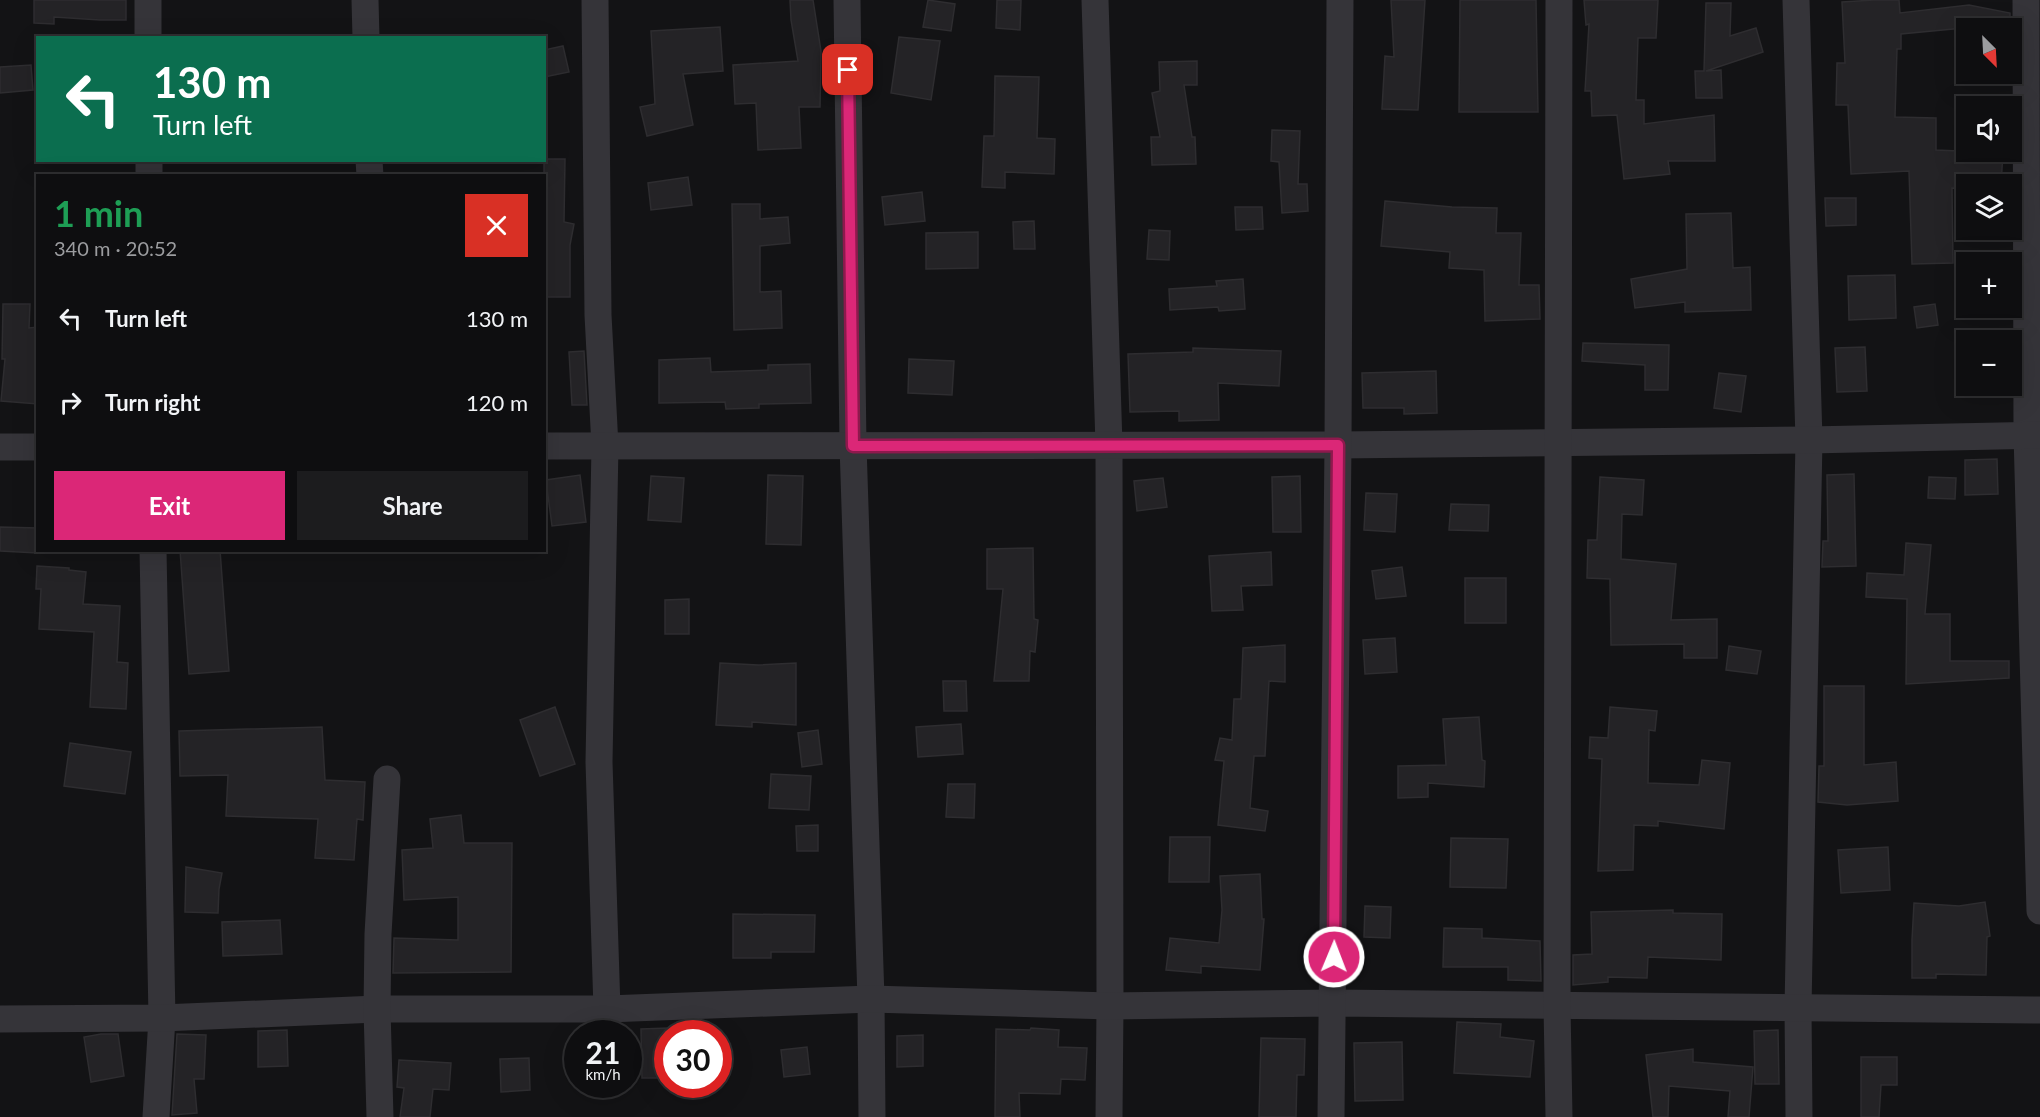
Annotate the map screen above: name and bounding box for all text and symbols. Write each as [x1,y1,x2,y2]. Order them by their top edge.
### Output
north arrow [1956,18,2022,84]
map controls [1956,18,2022,396]
pin [822,44,873,95]
icon: arrive [831,53,864,86]
text: 130 m [153,57,271,107]
icon: left [54,60,132,138]
button: sound [1956,96,2022,162]
text: Turn left [153,108,252,141]
button: layers [1956,174,2022,240]
text: 1 min [54,191,143,235]
button: close [465,194,528,257]
text: 340 m · 20:52 [54,236,177,260]
button: + [1956,252,2022,318]
icon: left [54,302,87,335]
text: Turn left [105,305,187,332]
text: 130 m [466,305,528,332]
button: − [1956,330,2022,396]
icon: right [54,386,87,419]
text: Turn right [105,389,200,416]
text: 120 m [466,389,528,416]
button: Exit [54,471,285,540]
button: Share [297,471,528,540]
position arrow [1302,925,1366,989]
speed limit sign: 30 [654,1020,732,1098]
text: 21 [586,1034,620,1070]
text: km/h [585,1065,621,1083]

